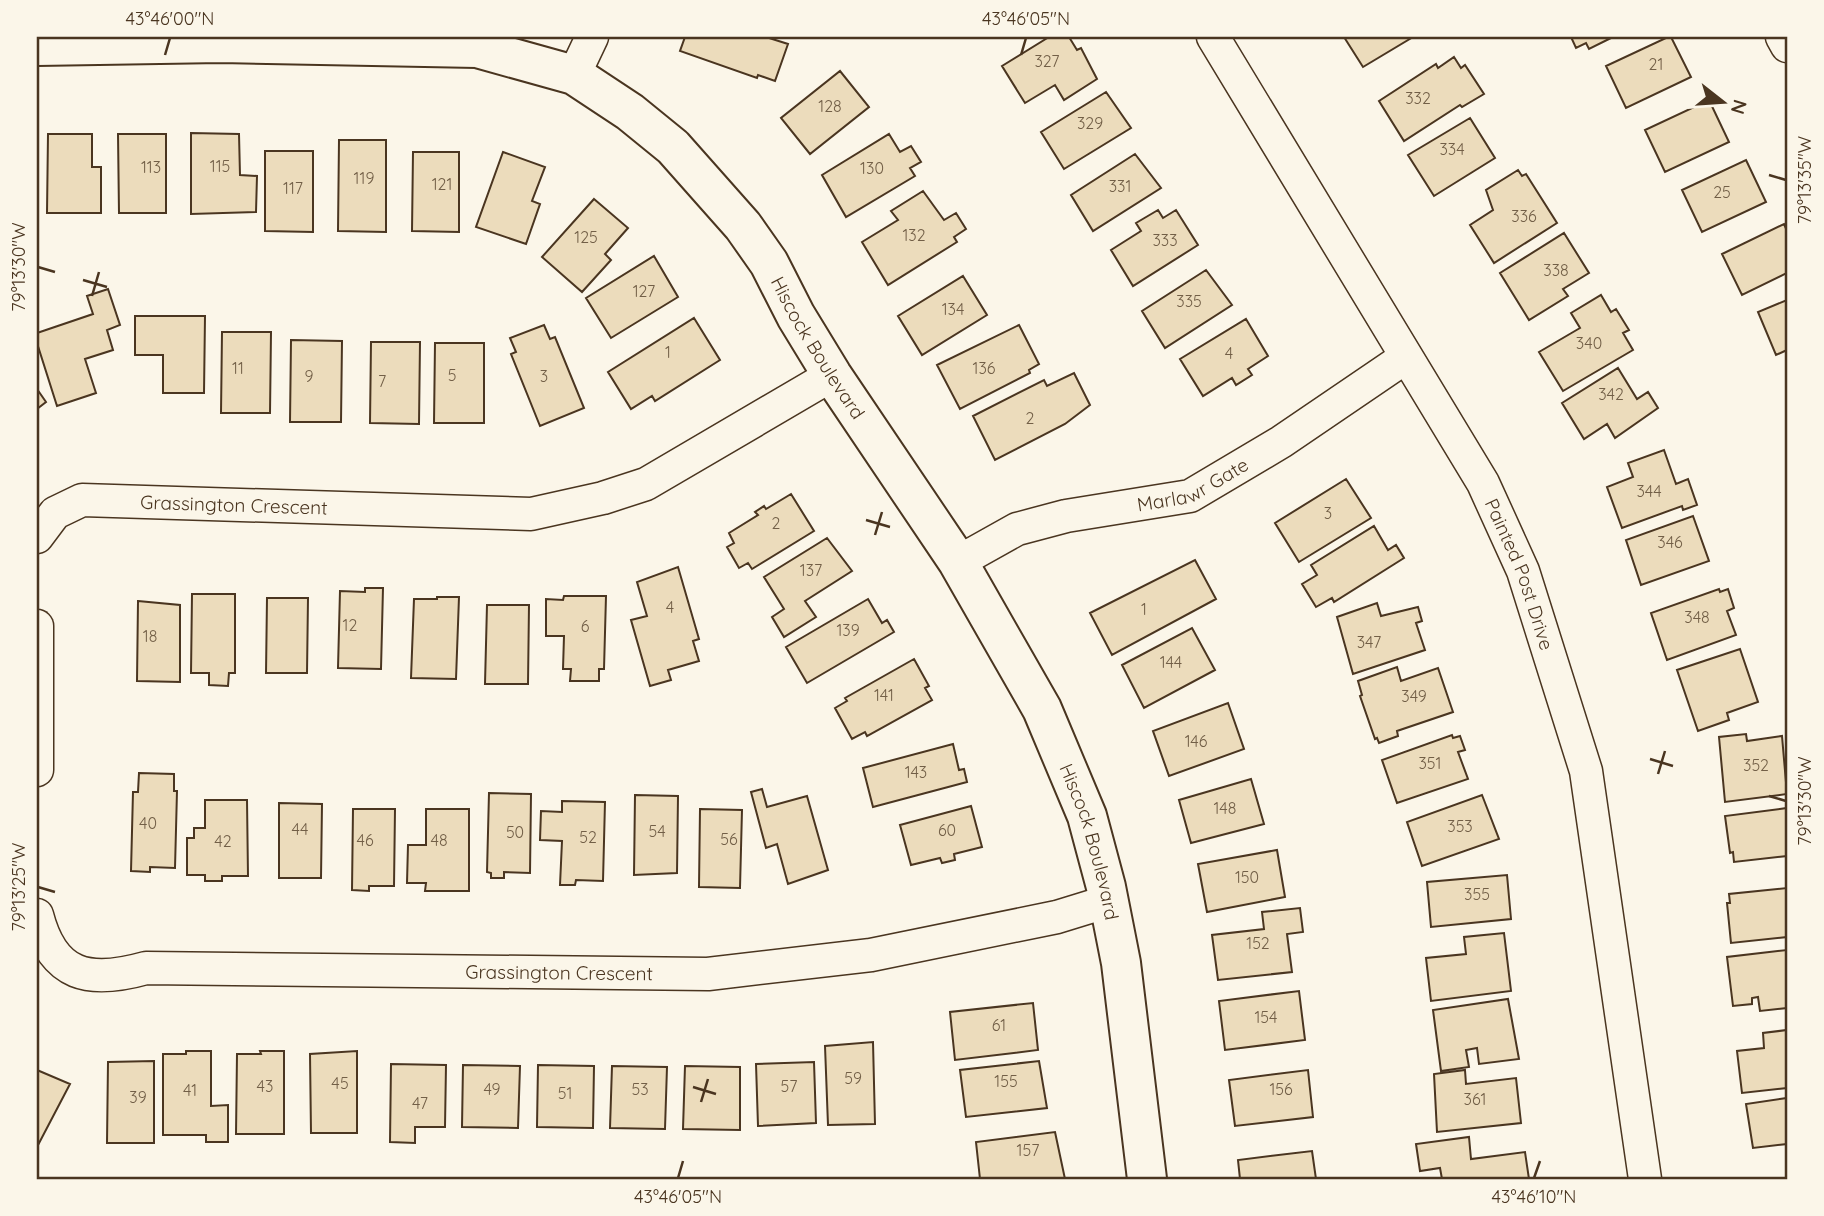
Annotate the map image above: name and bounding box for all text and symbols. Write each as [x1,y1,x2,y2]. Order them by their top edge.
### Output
text: 43°46'00"N [126,7,214,30]
text: 43°46'05"N [982,7,1070,30]
house number: 327 [1034,51,1060,71]
house number: 21 [1649,54,1663,74]
north arrow [1688,66,1758,136]
house number: 332 [1405,88,1431,108]
house number: 128 [818,96,842,116]
text: N [1726,97,1753,117]
house number: 329 [1077,113,1103,133]
text: 79°13'35"W [1793,136,1816,224]
house number: 334 [1439,139,1465,159]
house number: 115 [210,156,230,176]
house number: 113 [141,157,161,177]
house number: 130 [860,158,884,178]
house number: 119 [354,168,374,188]
house number: 121 [432,174,452,194]
house number: 331 [1109,176,1131,196]
house number: 117 [283,178,303,198]
house number: 25 [1713,182,1731,202]
house number: 336 [1511,206,1537,226]
text: 79°13'30"W [7,222,30,312]
house number: 132 [902,225,926,245]
house number: 125 [574,227,598,247]
house number: 333 [1152,230,1178,250]
house number: 338 [1543,260,1569,280]
street label: Hiscock Boulevard [766,272,870,424]
house number: 127 [633,281,655,301]
house number: 335 [1176,291,1202,311]
house number: 134 [942,299,964,319]
house number: 340 [1576,333,1602,353]
house number: 1 [665,342,671,362]
house number: 4 [1225,343,1233,363]
house number: 11 [232,358,244,378]
house number: 136 [973,358,996,378]
house number: 5 [448,365,456,385]
house number: 9 [305,366,314,386]
house number: 3 [540,366,548,386]
house number: 7 [378,371,386,391]
house number: 342 [1598,384,1624,404]
house number: 2 [1026,408,1035,428]
street label: Marlawr Gate [1135,452,1253,516]
house number: 344 [1636,481,1662,501]
street label: Grassington Crescent [140,490,328,520]
street label: Painted Post Drive [1480,495,1559,653]
house number: 3 [1324,503,1332,523]
house number: 2 [772,513,781,533]
house number: 346 [1657,532,1683,552]
house number: 137 [800,560,822,580]
house number: 4 [666,597,674,617]
house number: 1 [1141,599,1147,619]
house number: 348 [1684,607,1710,627]
house number: 12 [343,615,358,635]
house number: 6 [581,616,590,636]
house number: 139 [836,620,860,640]
house number: 18 [143,626,157,646]
house number: 347 [1357,632,1381,652]
house number: 144 [1160,652,1182,672]
house number: 141 [874,685,894,705]
house number: 349 [1401,686,1427,706]
house number: 146 [1185,731,1208,751]
house number: 351 [1418,753,1442,773]
house number: 352 [1743,755,1769,775]
text: 79°13'30"W [1793,756,1816,846]
street label: Hiscock Boulevard [1054,760,1124,922]
house number: 143 [905,762,927,782]
house number: 148 [1214,798,1236,818]
house number: 40 [139,813,157,833]
house number: 353 [1447,816,1473,836]
house number: 44 [292,819,308,839]
house number: 60 [938,820,956,840]
house number: 54 [648,821,666,841]
house number: 50 [506,822,524,842]
house number: 52 [579,827,597,847]
house number: 56 [720,829,738,849]
house number: 46 [356,830,374,850]
house number: 48 [430,830,448,850]
house number: 42 [214,831,232,851]
text: 79°13'25"W [7,843,30,931]
house number: 150 [1235,867,1259,887]
house number: 355 [1464,884,1490,904]
house number: 152 [1246,933,1270,953]
street label: Grassington Crescent [465,959,653,985]
house number: 154 [1254,1007,1278,1027]
house number: 61 [992,1015,1006,1035]
house number: 59 [844,1068,862,1088]
house number: 155 [994,1071,1018,1091]
house number: 45 [331,1073,349,1093]
house number: 43 [257,1076,273,1096]
house number: 57 [781,1076,797,1096]
house number: 49 [483,1079,501,1099]
house number: 53 [631,1079,649,1099]
house number: 156 [1269,1079,1293,1099]
house number: 41 [183,1080,197,1100]
house number: 51 [558,1083,572,1103]
house number: 39 [129,1087,147,1107]
house number: 361 [1464,1089,1486,1109]
house number: 47 [412,1093,428,1113]
house number: 157 [1017,1140,1039,1160]
text: 43°46'05"N [634,1185,722,1208]
text: 43°46'10"N [1492,1185,1576,1208]

